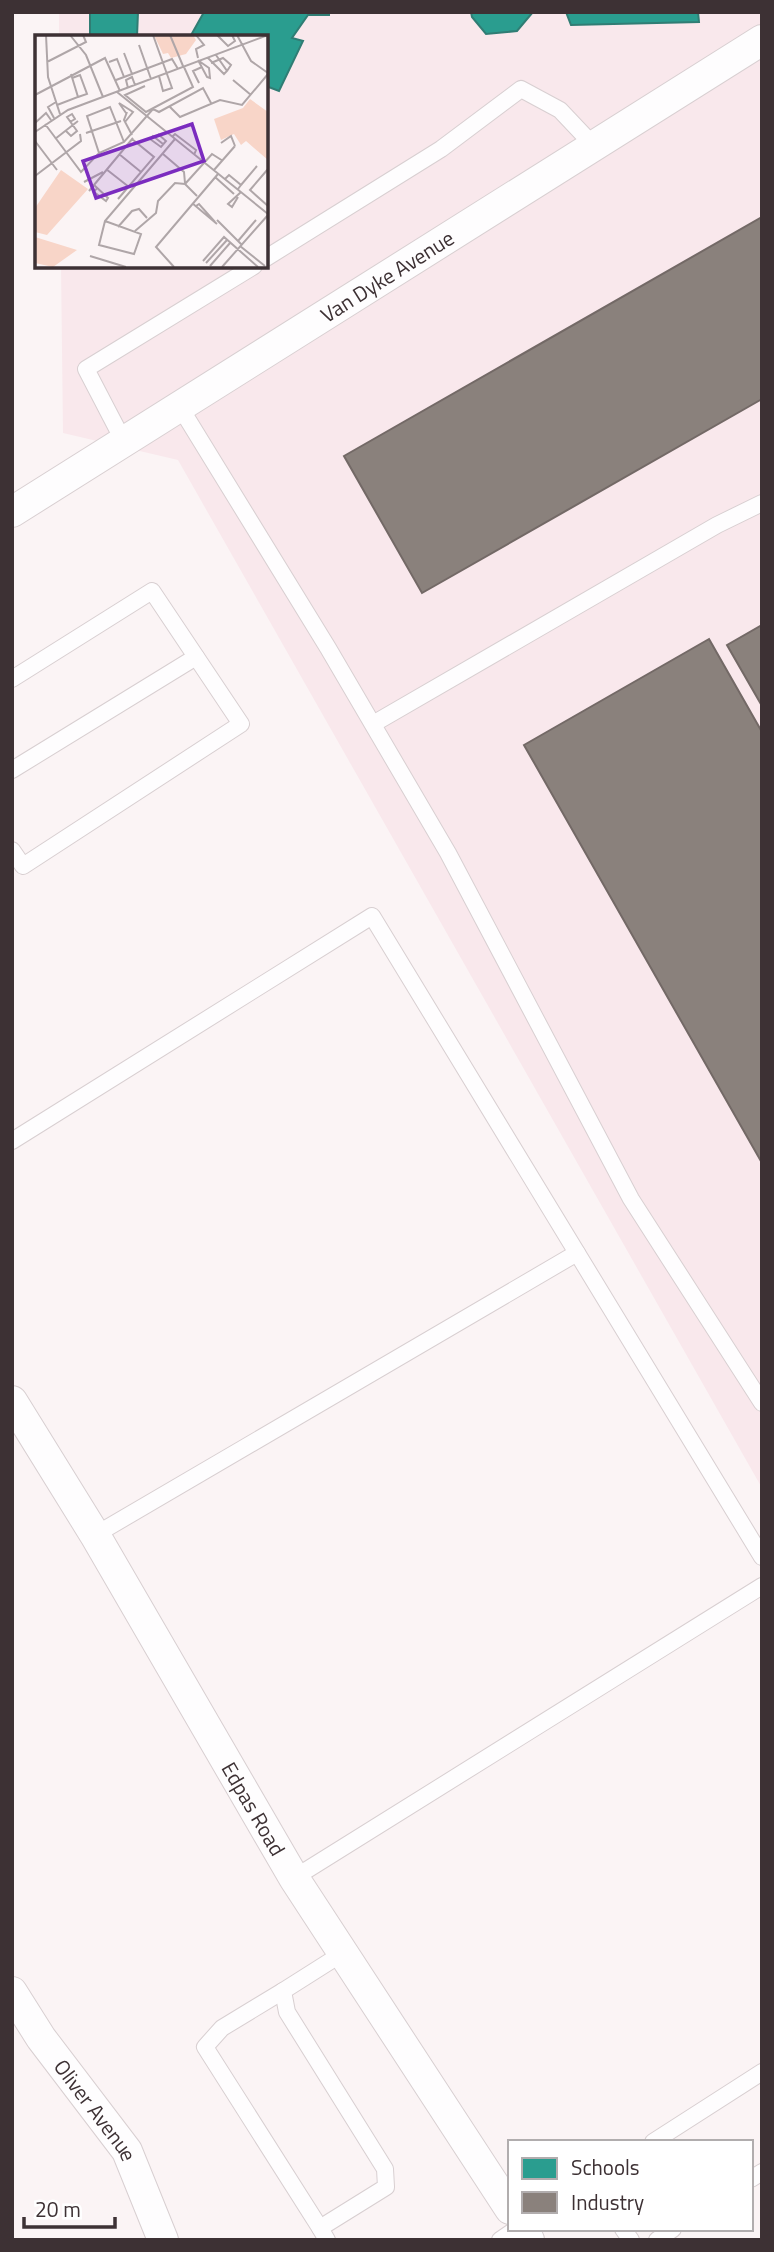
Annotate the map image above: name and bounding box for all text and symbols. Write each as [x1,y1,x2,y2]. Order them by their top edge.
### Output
inset map [35,35,268,268]
street label: Van Dyke Avenue [314,222,460,330]
street label: Edpas Road [214,1756,294,1862]
street label: Oliver Avenue [46,2052,145,2166]
legend [508,2140,753,2231]
text: Schools [571,2151,640,2183]
scale bar [24,2186,116,2230]
text: Industry [571,2186,644,2218]
text: 20 m [35,2193,81,2225]

